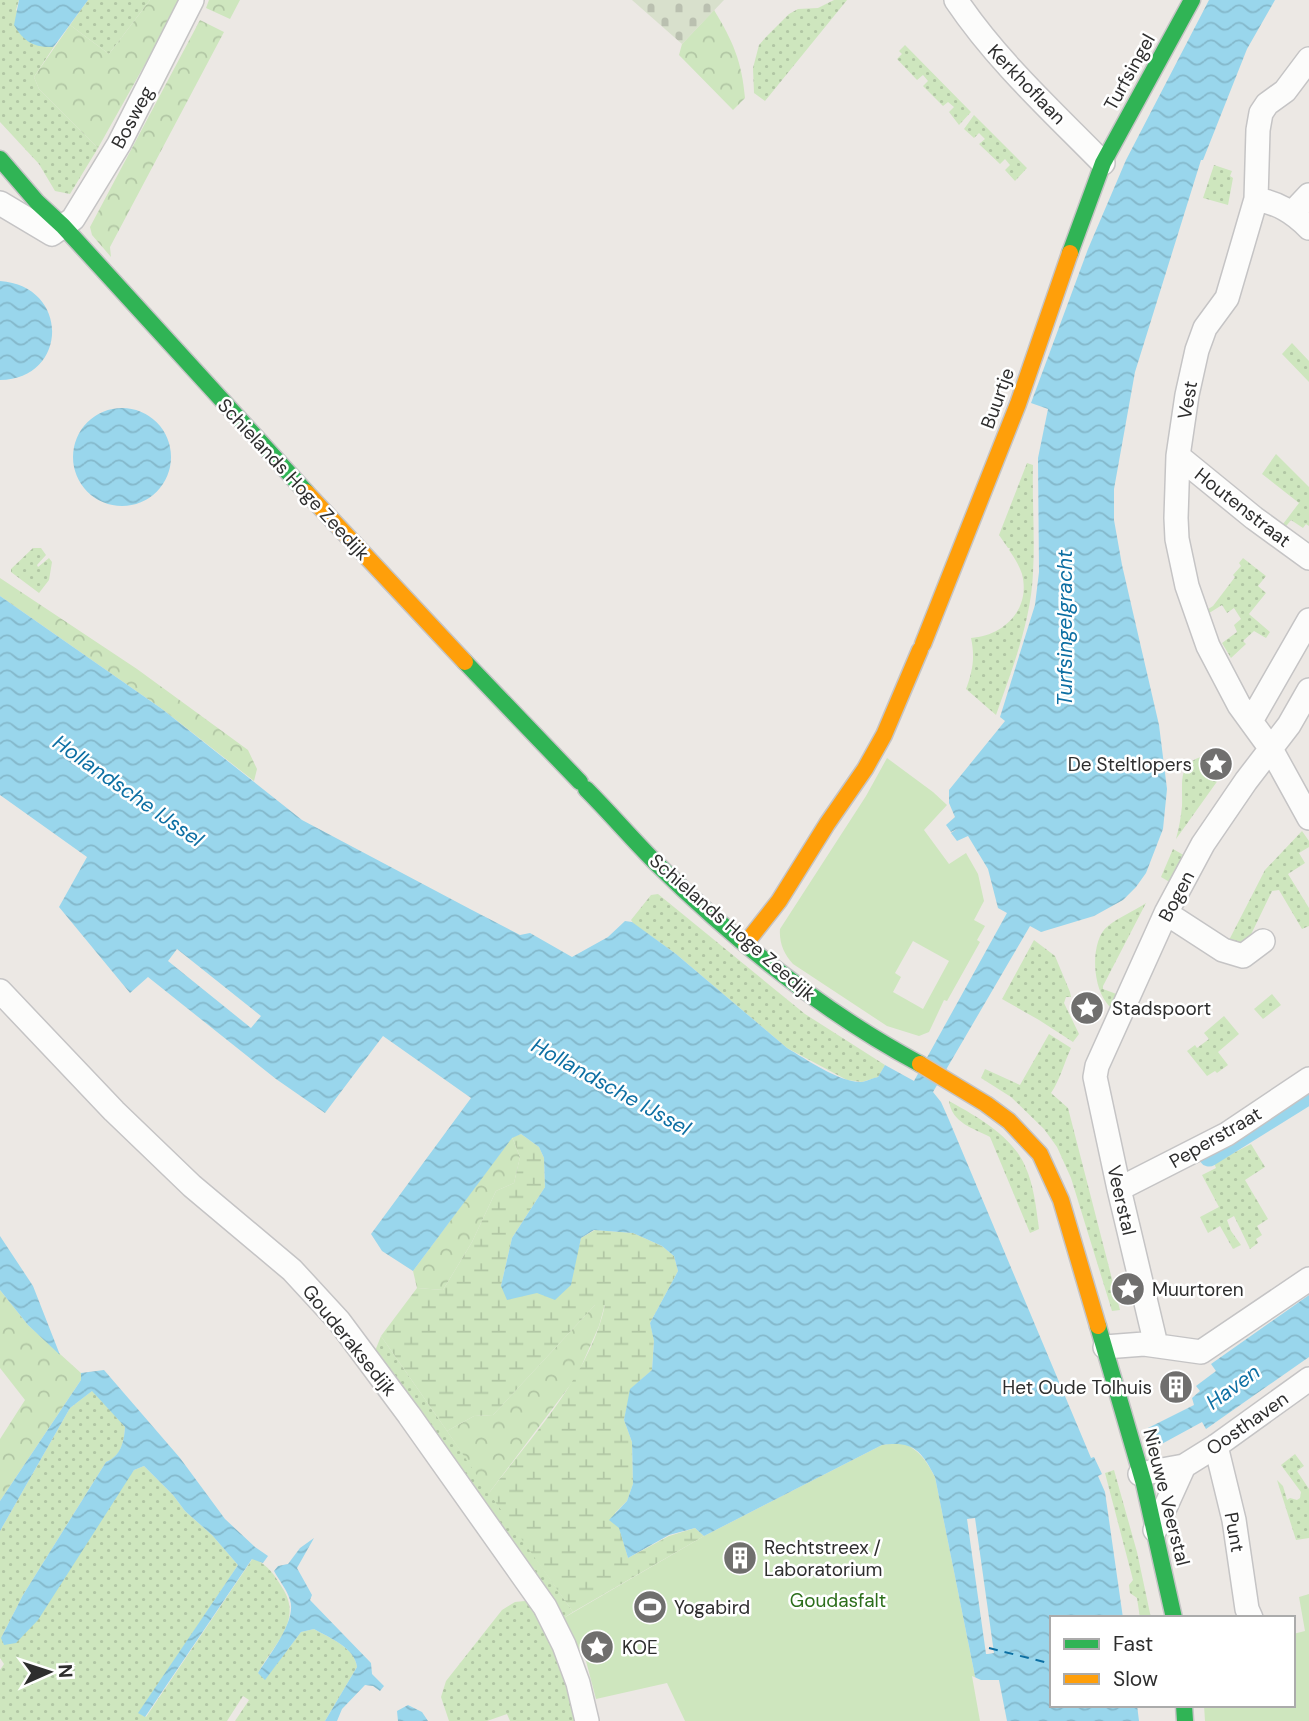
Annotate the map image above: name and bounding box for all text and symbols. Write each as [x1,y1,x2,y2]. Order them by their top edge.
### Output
street label: Turfsingel [1098,29,1161,115]
street label: Kerkhoflaan [982,39,1071,130]
street label: Bosweg [106,81,159,153]
street label: Buurtje [975,364,1020,432]
street label: Vest [1172,379,1203,421]
street label: Schielands Hoge Zeedijk [212,393,376,566]
street label: Houtenstraat [1190,462,1296,553]
water label: Turfsingelgracht [1051,549,1079,706]
water label: Hollandsche IJssel [47,729,209,854]
place icon: De Steltlopers [1197,745,1235,783]
place label: De Steltlopers [1068,752,1192,777]
street label: Schielands Hoge Zeedijk [644,848,821,1007]
street label: Bogen [1153,866,1200,926]
place icon: Stadspoort [1068,989,1106,1027]
place label: Stadspoort [1112,996,1211,1021]
water label: Hollandsche IJssel [526,1032,696,1142]
street label: Peperstraat [1165,1101,1266,1174]
street label: Veerstal [1101,1163,1142,1238]
place icon: Muurtoren [1109,1270,1147,1308]
place label: Muurtoren [1152,1277,1244,1302]
street label: Gouderaksedijk [297,1279,403,1402]
water label: Haven [1200,1358,1266,1416]
building icon: Het Oude Tolhuis [1157,1368,1195,1406]
place label: Het Oude Tolhuis [1002,1375,1152,1400]
street label: Oosthaven [1201,1386,1293,1461]
street label: Nieuwe Veerstal [1137,1426,1196,1568]
street label: Punt [1219,1510,1250,1554]
place label: Rechtstreex / Laboratorium [764,1535,882,1582]
building icon: Rechtstreex / Laboratorium [721,1539,759,1577]
sports icon: Yogabird [631,1588,669,1626]
park label: Goudasfalt [790,1588,886,1613]
place label: Yogabird [674,1595,750,1620]
legend [1050,1616,1295,1707]
place icon: KOE [578,1628,616,1666]
text: Fast [1113,1630,1153,1658]
place label: KOE [622,1635,658,1660]
north arrow [14,1637,84,1707]
text: N [53,1664,78,1679]
text: Slow [1113,1665,1158,1693]

